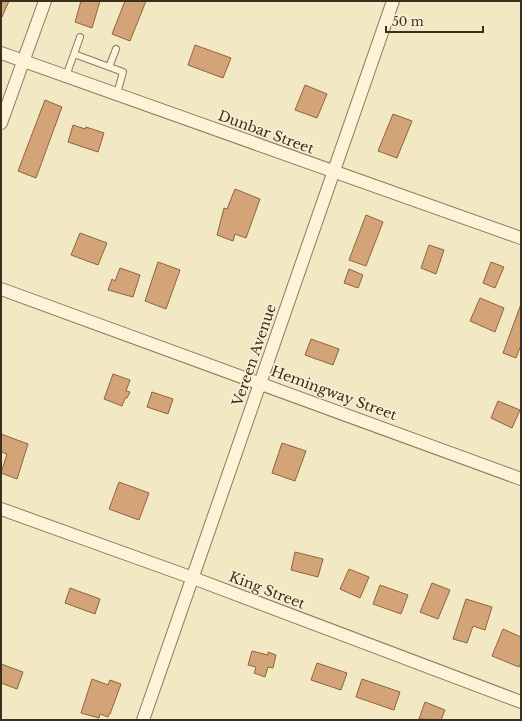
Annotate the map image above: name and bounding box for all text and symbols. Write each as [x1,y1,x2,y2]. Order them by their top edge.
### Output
scale bar [386,8,483,34]
text: 50 m [392,14,424,29]
street label: Dunbar Street [216,106,317,158]
street label: Vereen Avenue [228,302,280,409]
street label: Hemingway Street [269,362,400,424]
street label: King Street [227,567,308,613]

